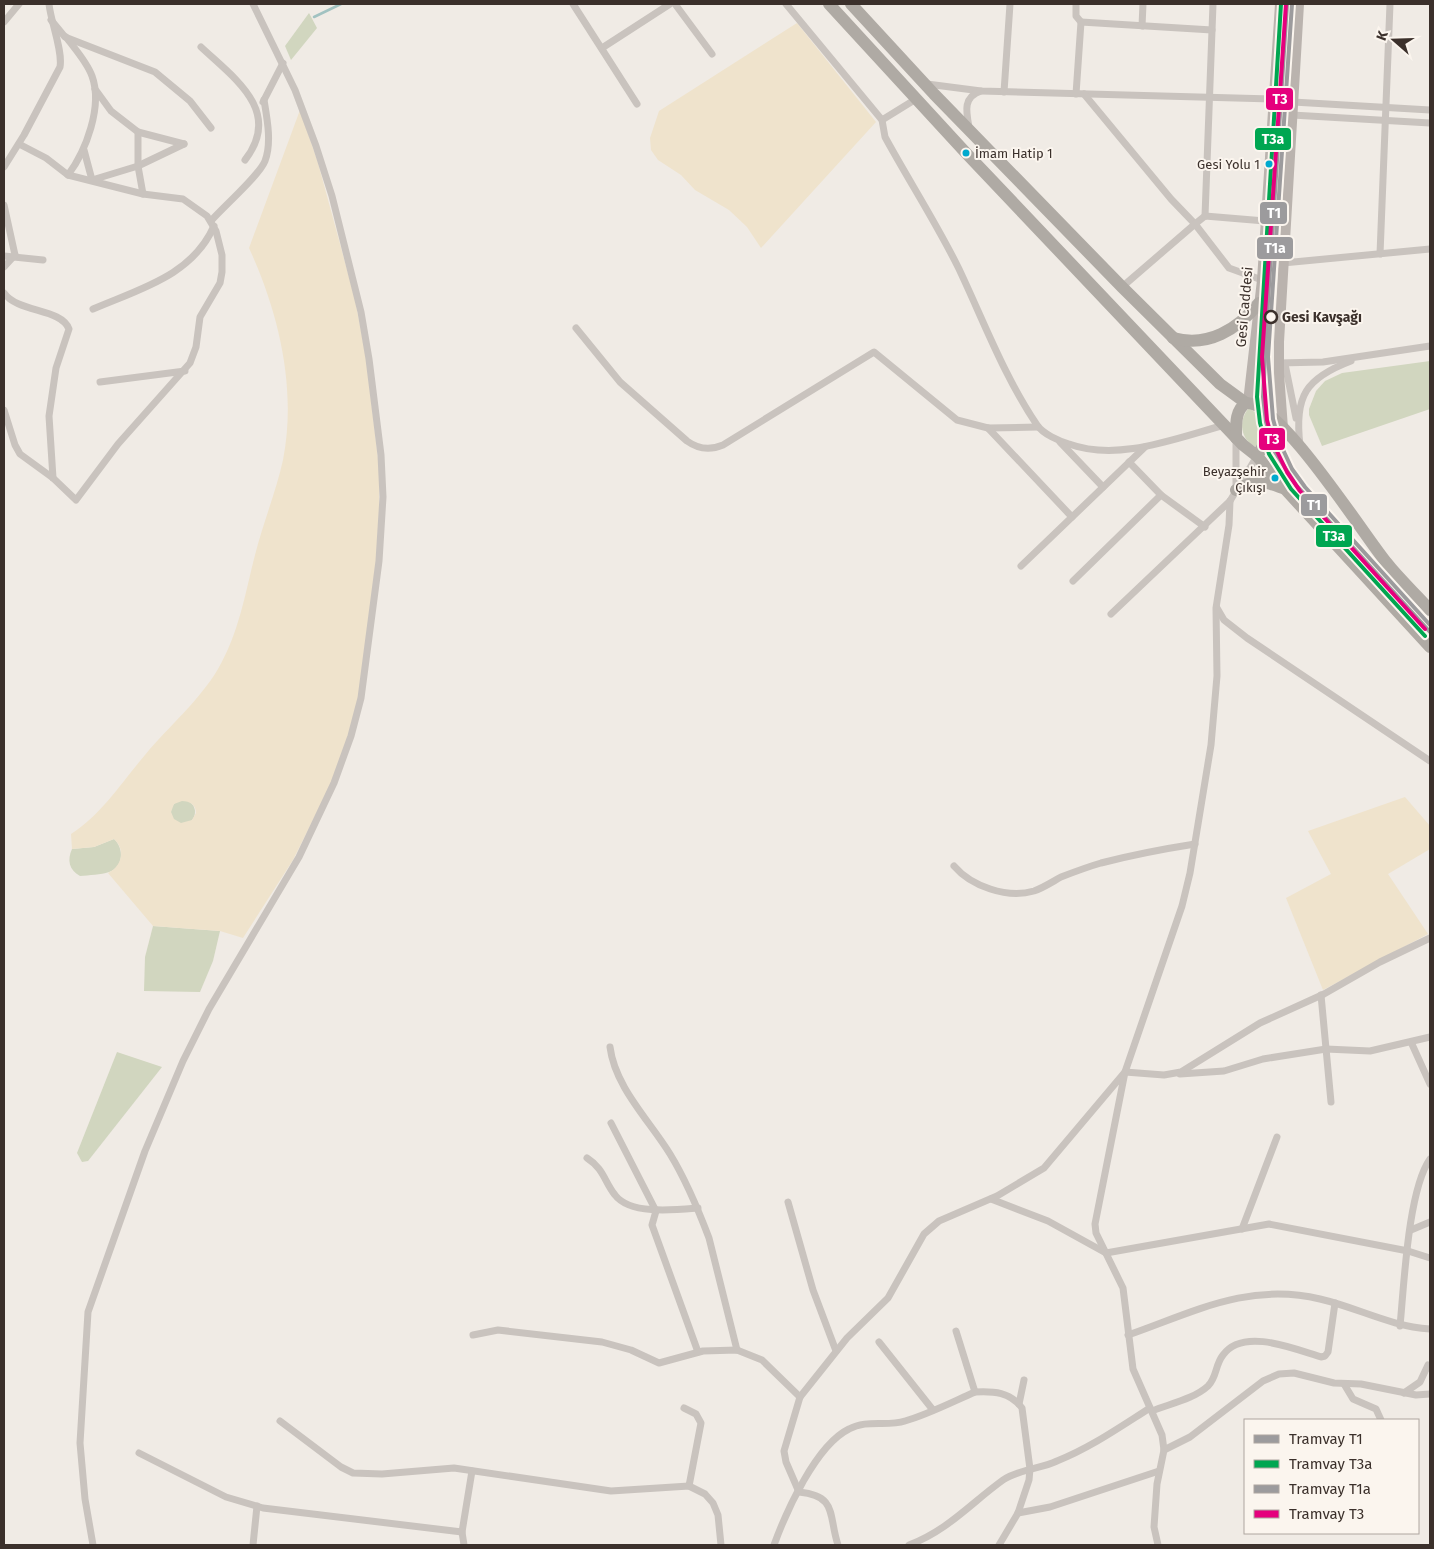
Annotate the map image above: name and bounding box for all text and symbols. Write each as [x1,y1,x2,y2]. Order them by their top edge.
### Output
north arrow [1369,15,1419,65]
text: K [1373,28,1392,43]
line badge: T3 [1265,87,1294,111]
text: T3 [1273,91,1287,108]
line badge: T3a [1254,127,1292,151]
text: T3a [1262,131,1285,148]
place label: İmam Hatip 1 [975,146,1053,161]
marker: İmam Hatip 1 [961,148,971,158]
place label: Gesi Yolu 1 [1197,157,1260,172]
marker: Gesi Yolu 1 [1264,159,1274,169]
line badge: T1 [1259,201,1288,225]
text: T1 [1267,205,1281,222]
line badge: T1a [1256,236,1294,260]
text: T1a [1264,240,1286,257]
street label: Gesi Caddesi [1233,266,1256,348]
place label: Gesi Kavşağı [1282,309,1362,327]
marker: Gesi Kavşağı [1264,310,1278,324]
line badge: T3 [1258,427,1286,451]
text: T3 [1265,431,1279,448]
place label: Beyazşehir Çıkışı [1203,464,1266,495]
marker: Beyazşehir Çıkışı [1270,473,1280,483]
line badge: T1 [1300,493,1328,517]
text: T1 [1307,497,1321,514]
line badge: T3a [1315,524,1353,548]
text: T3a [1323,528,1346,545]
legend [1244,1419,1419,1534]
text: Tramvay T1 [1289,1430,1363,1448]
text: Tramvay T3a [1289,1455,1372,1473]
text: Tramvay T1a [1289,1480,1371,1498]
text: Tramvay T3 [1289,1505,1364,1523]

